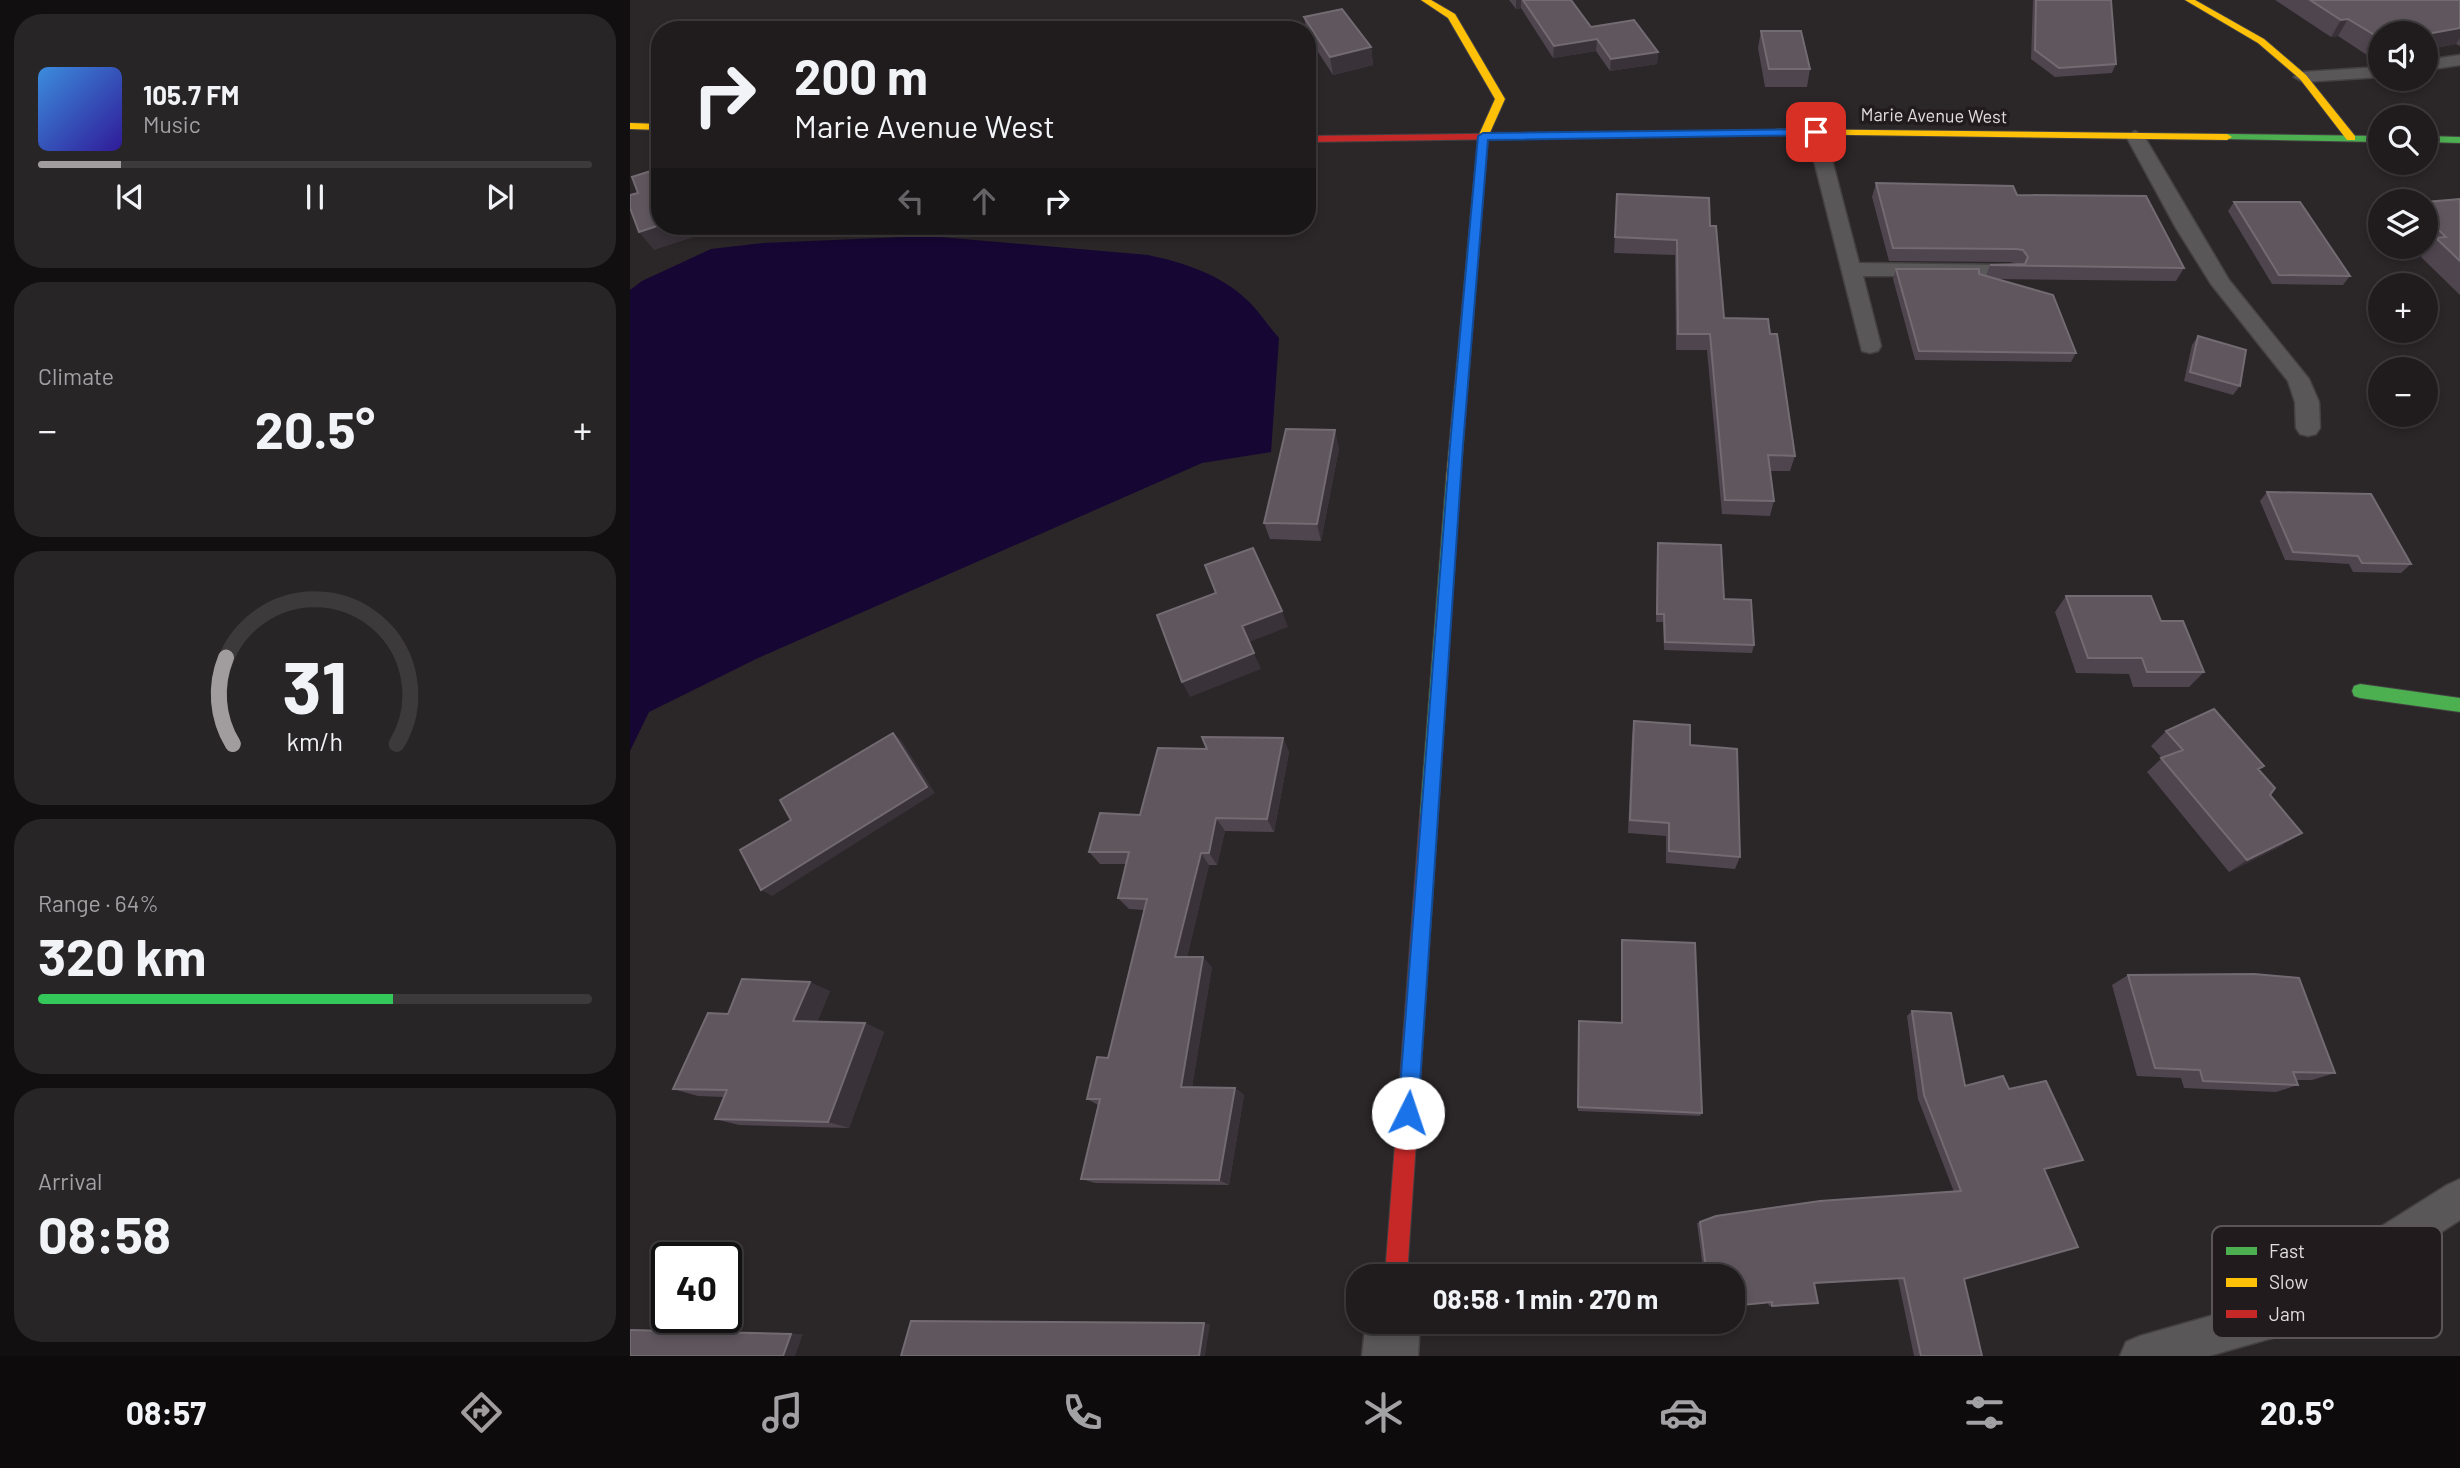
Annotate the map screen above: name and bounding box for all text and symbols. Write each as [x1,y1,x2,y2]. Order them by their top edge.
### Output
map controls [2368,21,2438,427]
button: sound [2368,21,2438,91]
text: 200 m [794,46,928,105]
icon: right [679,49,770,140]
text: 105.7 FM [143,79,239,110]
pin [1786,102,1846,162]
street label: Marie Avenue West [1860,103,2008,127]
button: search [2368,105,2438,175]
text: Marie Avenue West [794,106,1055,144]
text: Music [143,110,201,138]
icon: arrive [1797,113,1835,151]
icon: previous [111,178,149,216]
icon: pause [296,178,334,216]
icon: next [481,178,519,216]
icon: left [892,182,930,220]
icon: ahead [965,182,1003,220]
icon: right [1038,182,1076,220]
button: layers [2368,189,2438,259]
button: + [2368,273,2438,343]
button: − [2368,357,2438,427]
text: Climate [38,362,114,390]
text: 20.5° [255,397,375,459]
text: − [38,406,57,452]
text: + [573,406,592,452]
text: 31 [283,641,347,729]
text: km/h [287,726,343,756]
text: Range · 64% [38,889,159,917]
text: 320 km [38,924,206,986]
position arrow [1371,1076,1445,1150]
text: Arrival [38,1167,102,1195]
text: 08:58 [38,1202,171,1264]
legend [2212,1226,2442,1338]
text: Fast [2269,1239,2305,1262]
speed limit sign: 40 [651,1242,742,1333]
text: Slow [2269,1270,2308,1293]
text: 08:58 · 1 min · 270 m [1433,1283,1658,1314]
text: Jam [2269,1302,2305,1325]
icon: directions [457,1388,506,1437]
icon: music [758,1388,807,1437]
icon: phone [1058,1388,1107,1437]
icon: climate [1359,1388,1408,1437]
icon: car [1659,1388,1708,1437]
icon: filters [1960,1388,2009,1437]
text: 08:57 [126,1393,206,1431]
text: 20.5° [2260,1393,2334,1431]

